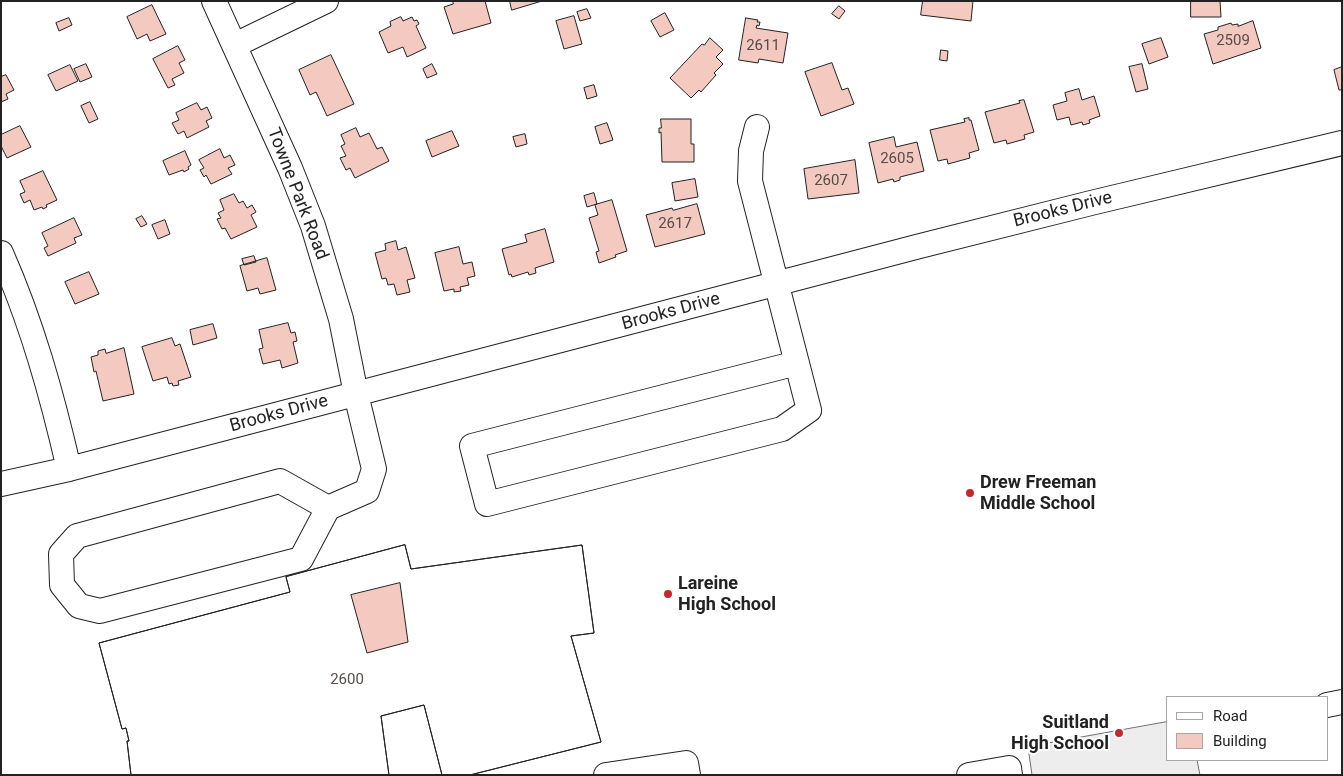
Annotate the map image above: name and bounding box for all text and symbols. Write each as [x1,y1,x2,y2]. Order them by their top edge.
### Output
house number: 2509 [1216,32,1250,50]
house number: 2611 [746,37,780,55]
street label: Towne Park Road [262,125,332,263]
house number: 2605 [880,150,914,168]
house number: 2607 [814,172,848,190]
street label: Brooks Drive [1011,187,1115,233]
house number: 2617 [658,215,692,233]
street label: Brooks Drive [619,288,723,336]
street label: Brooks Drive [227,390,331,438]
place label: Drew Freeman Middle School [980,472,1096,514]
marker: Drew Freeman Middle School [964,487,976,499]
place label: Lareine High School [678,573,776,616]
marker: Lareine High School [662,588,674,600]
house number: 2600 [330,671,364,689]
legend [1166,696,1328,761]
text: Road [1213,707,1247,725]
place label: Suitland High School [1011,712,1109,754]
marker: Suitland High School [1113,727,1125,739]
text: Building [1213,732,1267,750]

